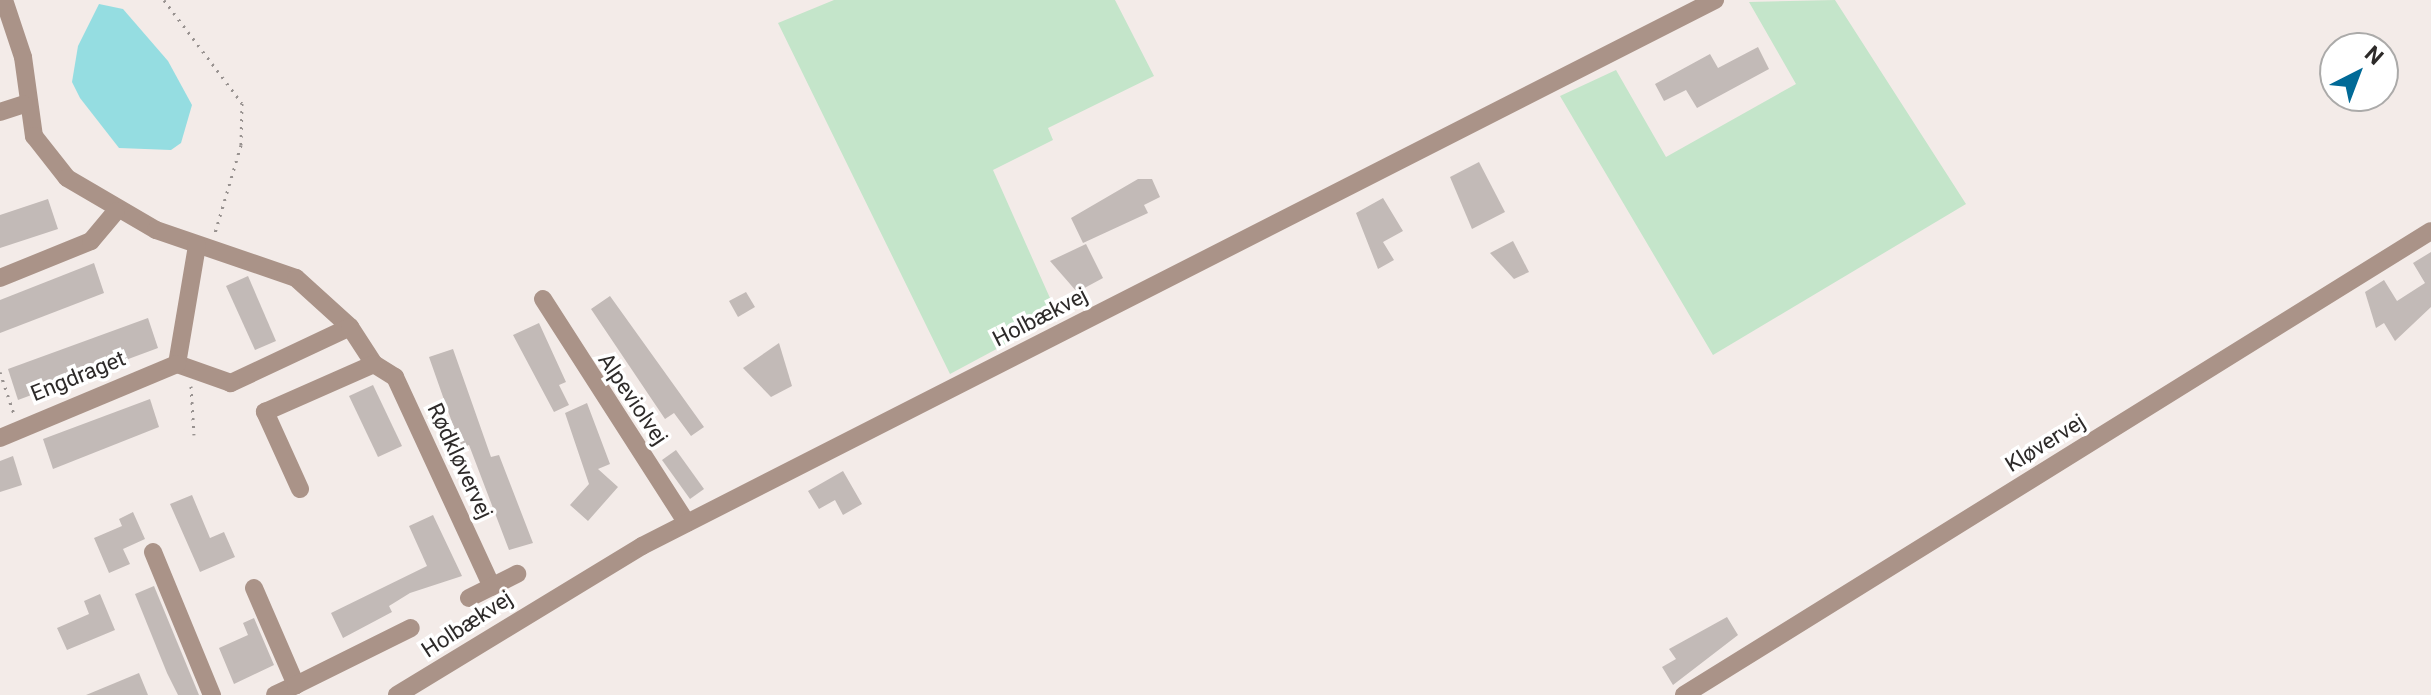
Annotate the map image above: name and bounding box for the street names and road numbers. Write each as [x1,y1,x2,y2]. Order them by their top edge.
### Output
street label: Holbækvej [988,282,1092,352]
street label: Engdraget [27,345,129,407]
street label: Alpeviolvej [593,348,673,450]
street label: Rødkløvervej [422,399,498,523]
street label: Kløvervej [2000,408,2090,478]
street label: Holbækvej [417,585,517,663]

